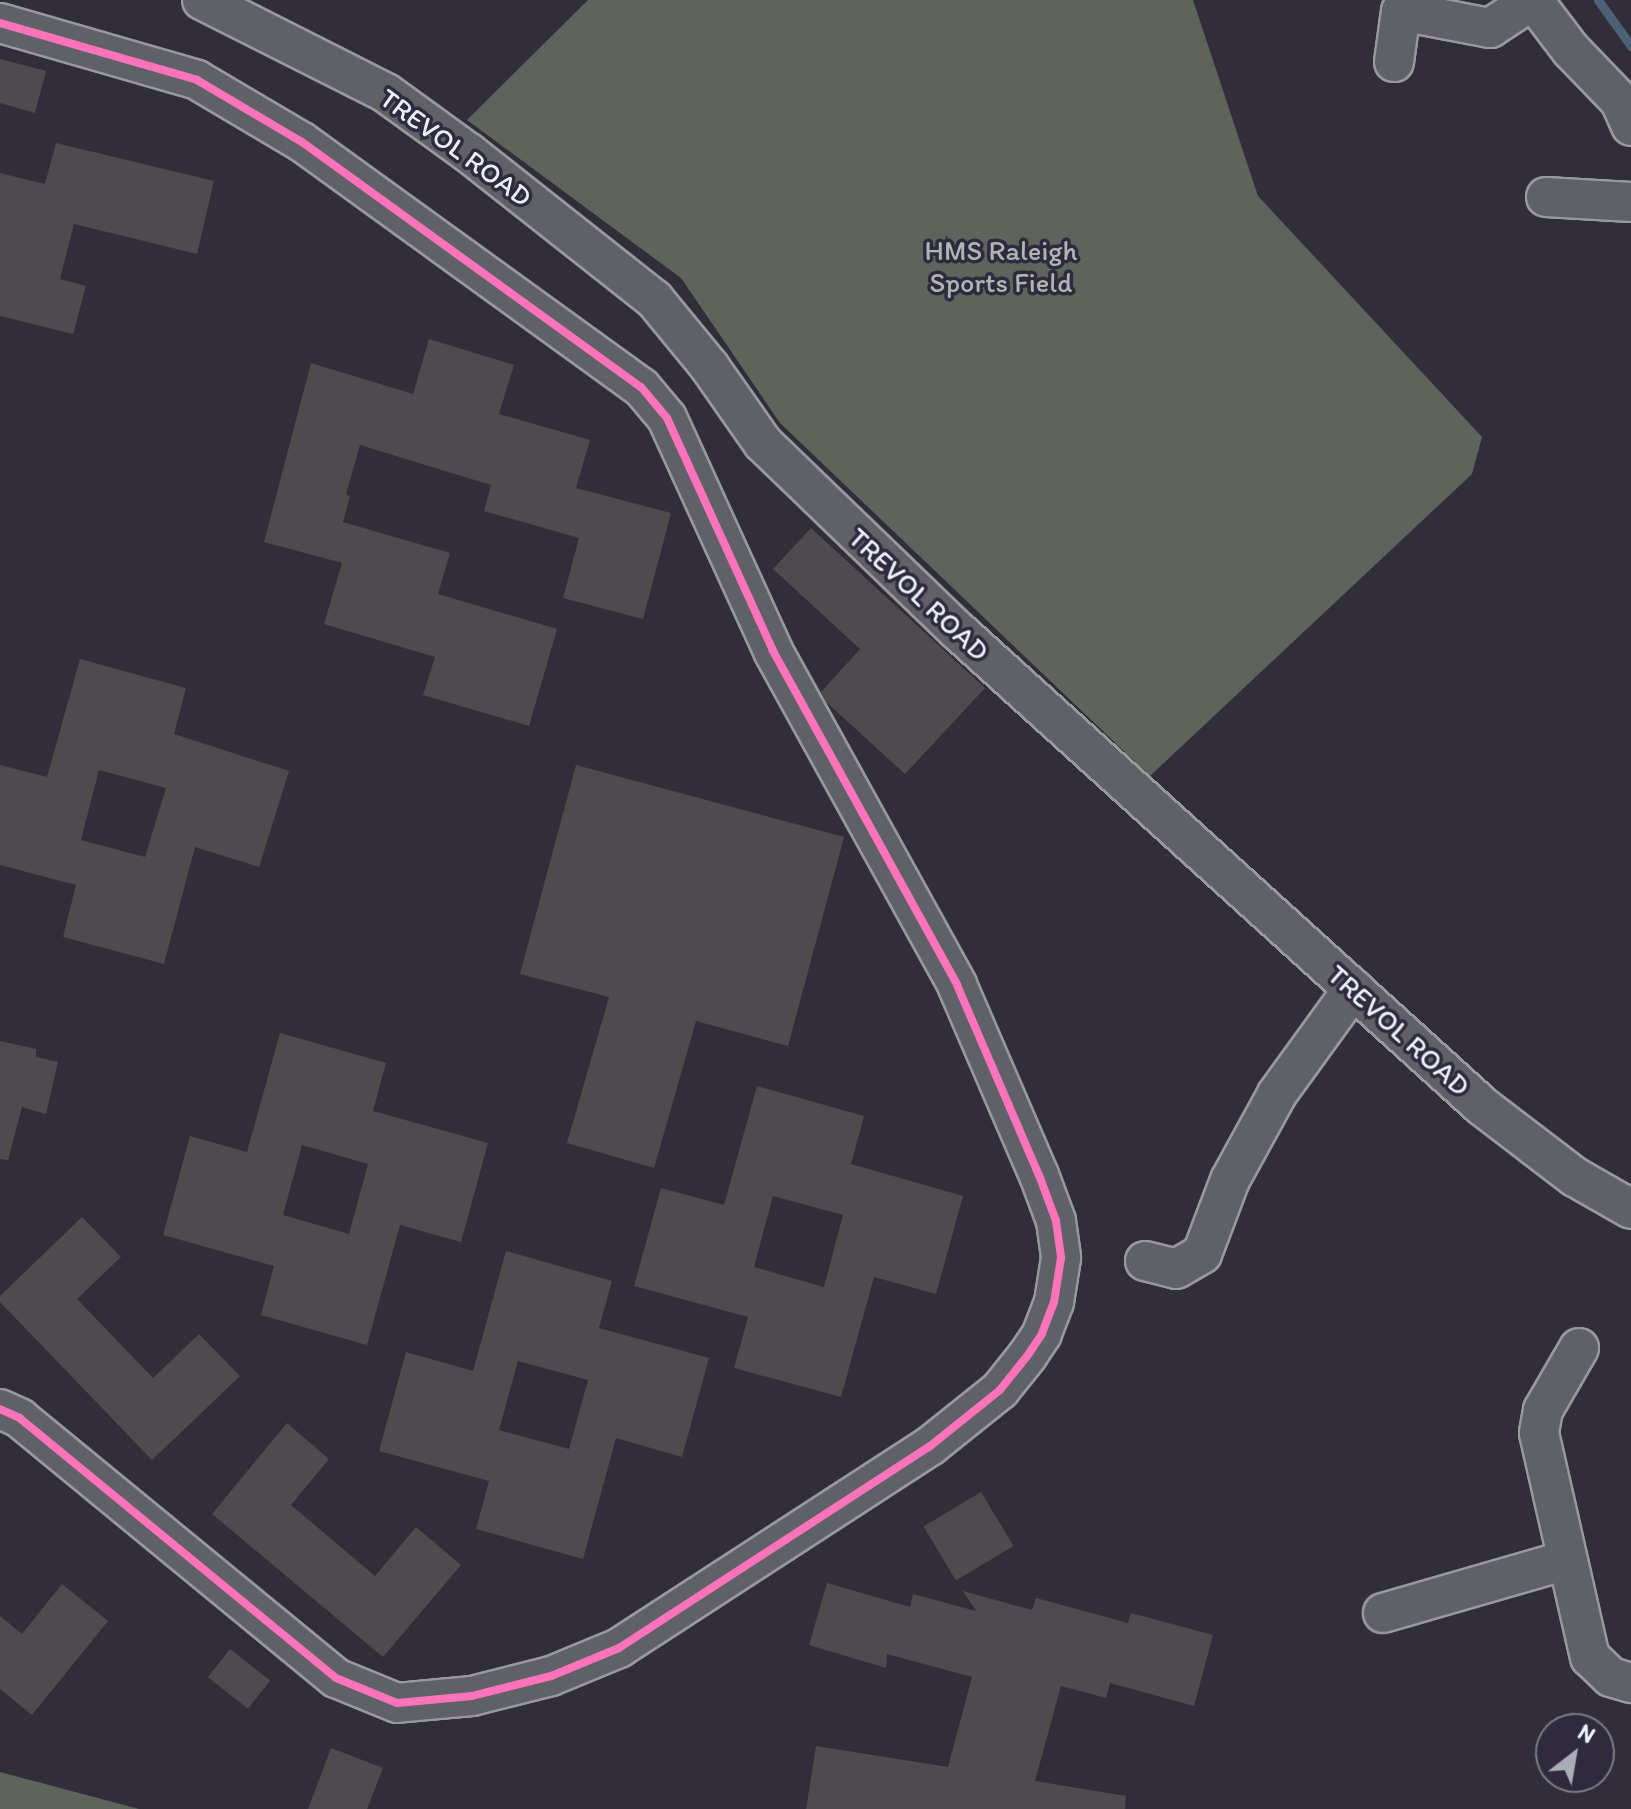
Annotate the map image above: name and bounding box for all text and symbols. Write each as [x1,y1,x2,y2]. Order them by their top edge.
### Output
street label: TREVOL ROAD [374,81,538,213]
park label: HMS Raleigh Sports Field [925,233,1077,299]
street label: TREVOL ROAD [842,521,996,667]
street label: TREVOL ROAD [1321,958,1477,1102]
north arrow [1535,1713,1615,1793]
text: N [1573,1718,1600,1749]

